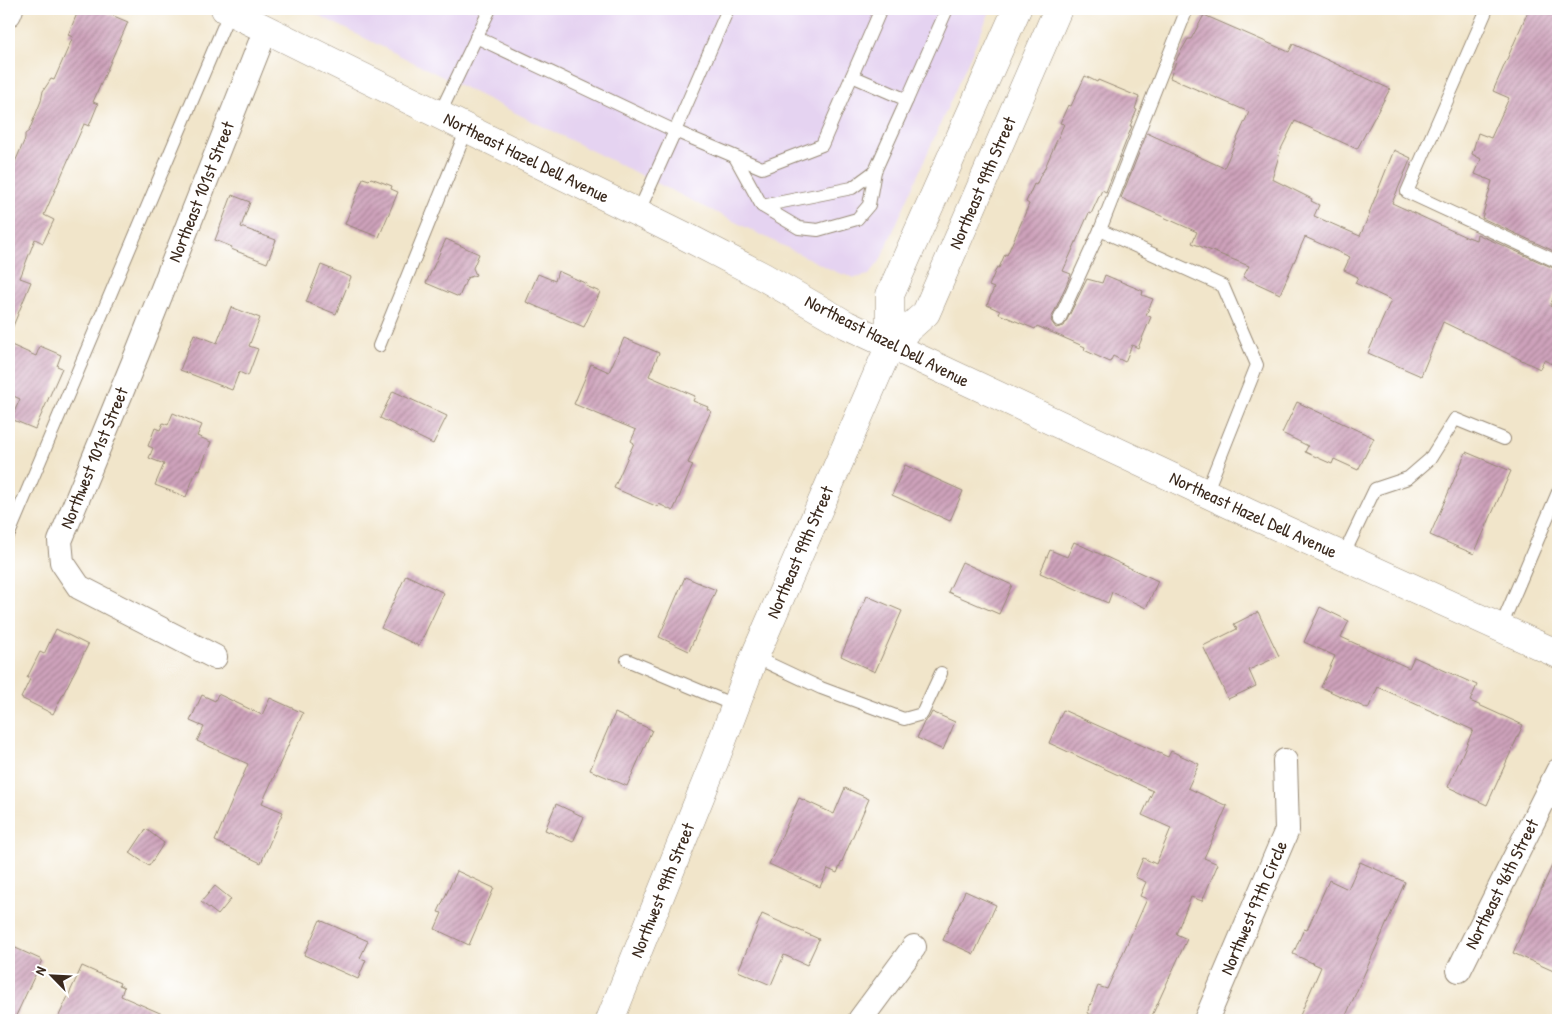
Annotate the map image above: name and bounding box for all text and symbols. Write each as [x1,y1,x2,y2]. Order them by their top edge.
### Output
street label: Northeast Hazel Dell Avenue [440,106,614,209]
street label: Northeast 99th Street [942,112,1022,253]
street label: Northeast 101st Street [162,117,240,266]
street label: Northeast Hazel Dell Avenue [801,288,974,393]
street label: Northwest 101st Street [53,383,134,532]
street label: Northeast Hazel Dell Avenue [1166,465,1341,564]
street label: Northeast 99th Street [760,481,840,622]
street label: Northeast 96th Street [1458,814,1545,953]
street label: Northwest 99th Street [624,818,701,961]
street label: Northwest 97th Circle [1214,837,1293,979]
north arrow [28,952,78,1002]
text: N [29,963,50,978]

